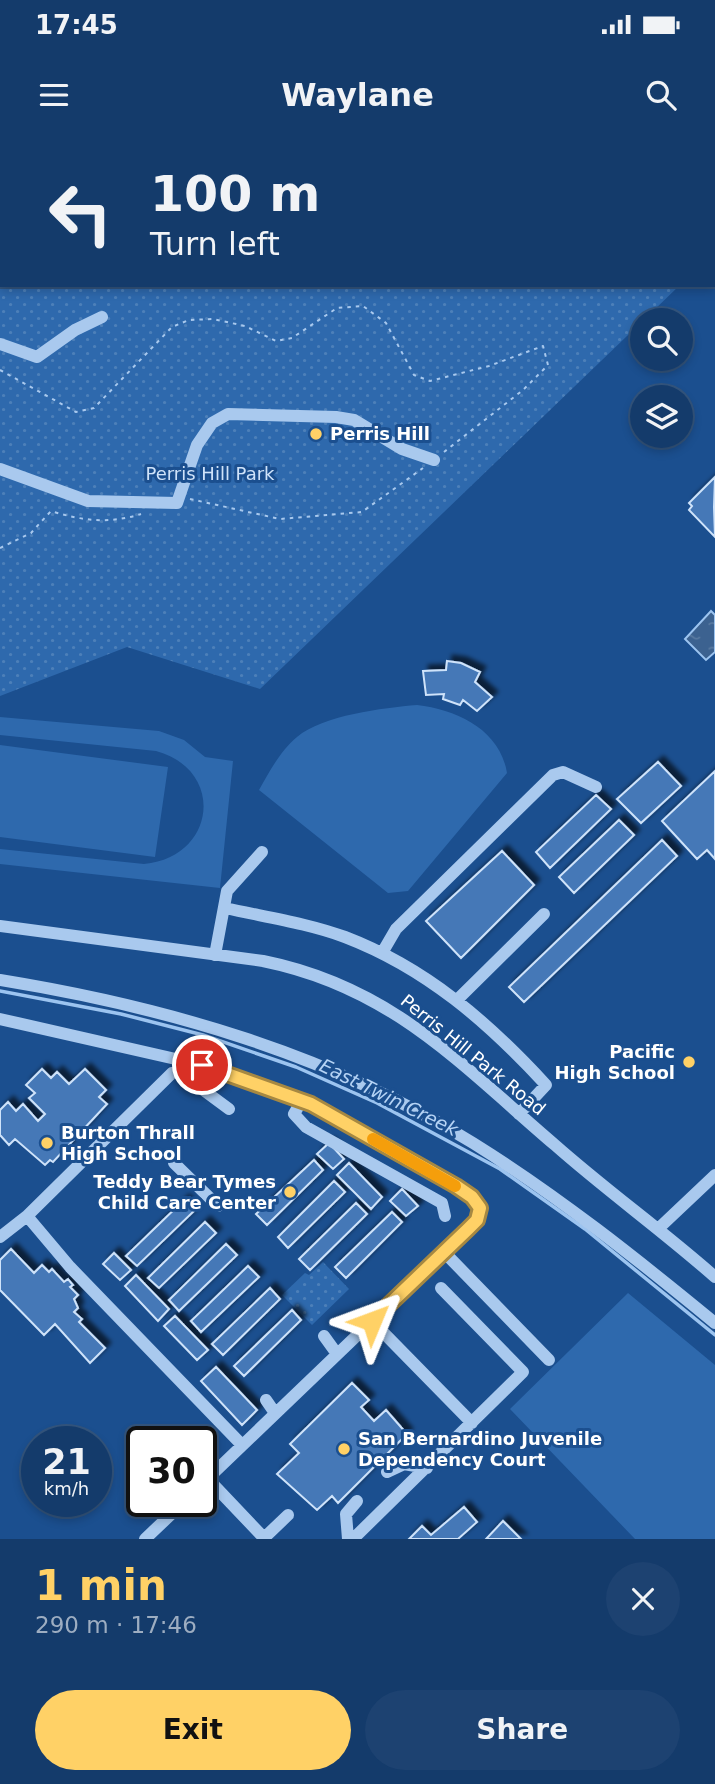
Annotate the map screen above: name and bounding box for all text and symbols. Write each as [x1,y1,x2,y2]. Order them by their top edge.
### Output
text: 17:45 [35,10,118,40]
icon: menu [35,76,73,114]
text: Waylane [281,76,434,114]
icon: search [642,76,680,114]
text: 100 m [150,166,320,223]
icon: left [35,168,126,259]
text: Turn left [150,225,280,263]
map controls [630,308,693,448]
button: search [630,308,693,371]
button: layers [630,385,693,448]
place label: Perris Hill [330,423,430,444]
marker: Perris Hill [308,426,324,442]
park label: Perris Hill Park [145,463,275,484]
street label: Perris Hill Park Road [397,990,550,1119]
pin [172,1035,232,1095]
place label: Pacific High School [554,1041,675,1083]
icon: arrive [183,1046,221,1084]
water label: East Twin Creek [316,1054,463,1141]
marker: Pacific High School [681,1054,697,1070]
place label: Burton Thrall High School [61,1122,195,1164]
marker: Burton Thrall High School [39,1135,55,1151]
place label: Teddy Bear Tymes Child Care Center [93,1171,276,1213]
marker: Teddy Bear Tymes Child Care Center [282,1184,298,1200]
position arrow [335,1284,409,1358]
speed limit sign: 30 [126,1426,217,1517]
place label: San Bernardino Juvenile Dependency Court [358,1428,602,1470]
marker: San Bernardino Juvenile Dependency Court [336,1441,352,1457]
text: 21 [42,1442,91,1482]
text: km/h [44,1478,89,1499]
text: 1 min [35,1561,167,1610]
button: close [606,1562,680,1636]
text: 290 m · 17:46 [35,1612,197,1638]
button: Exit [35,1690,351,1770]
button: Share [365,1690,680,1770]

